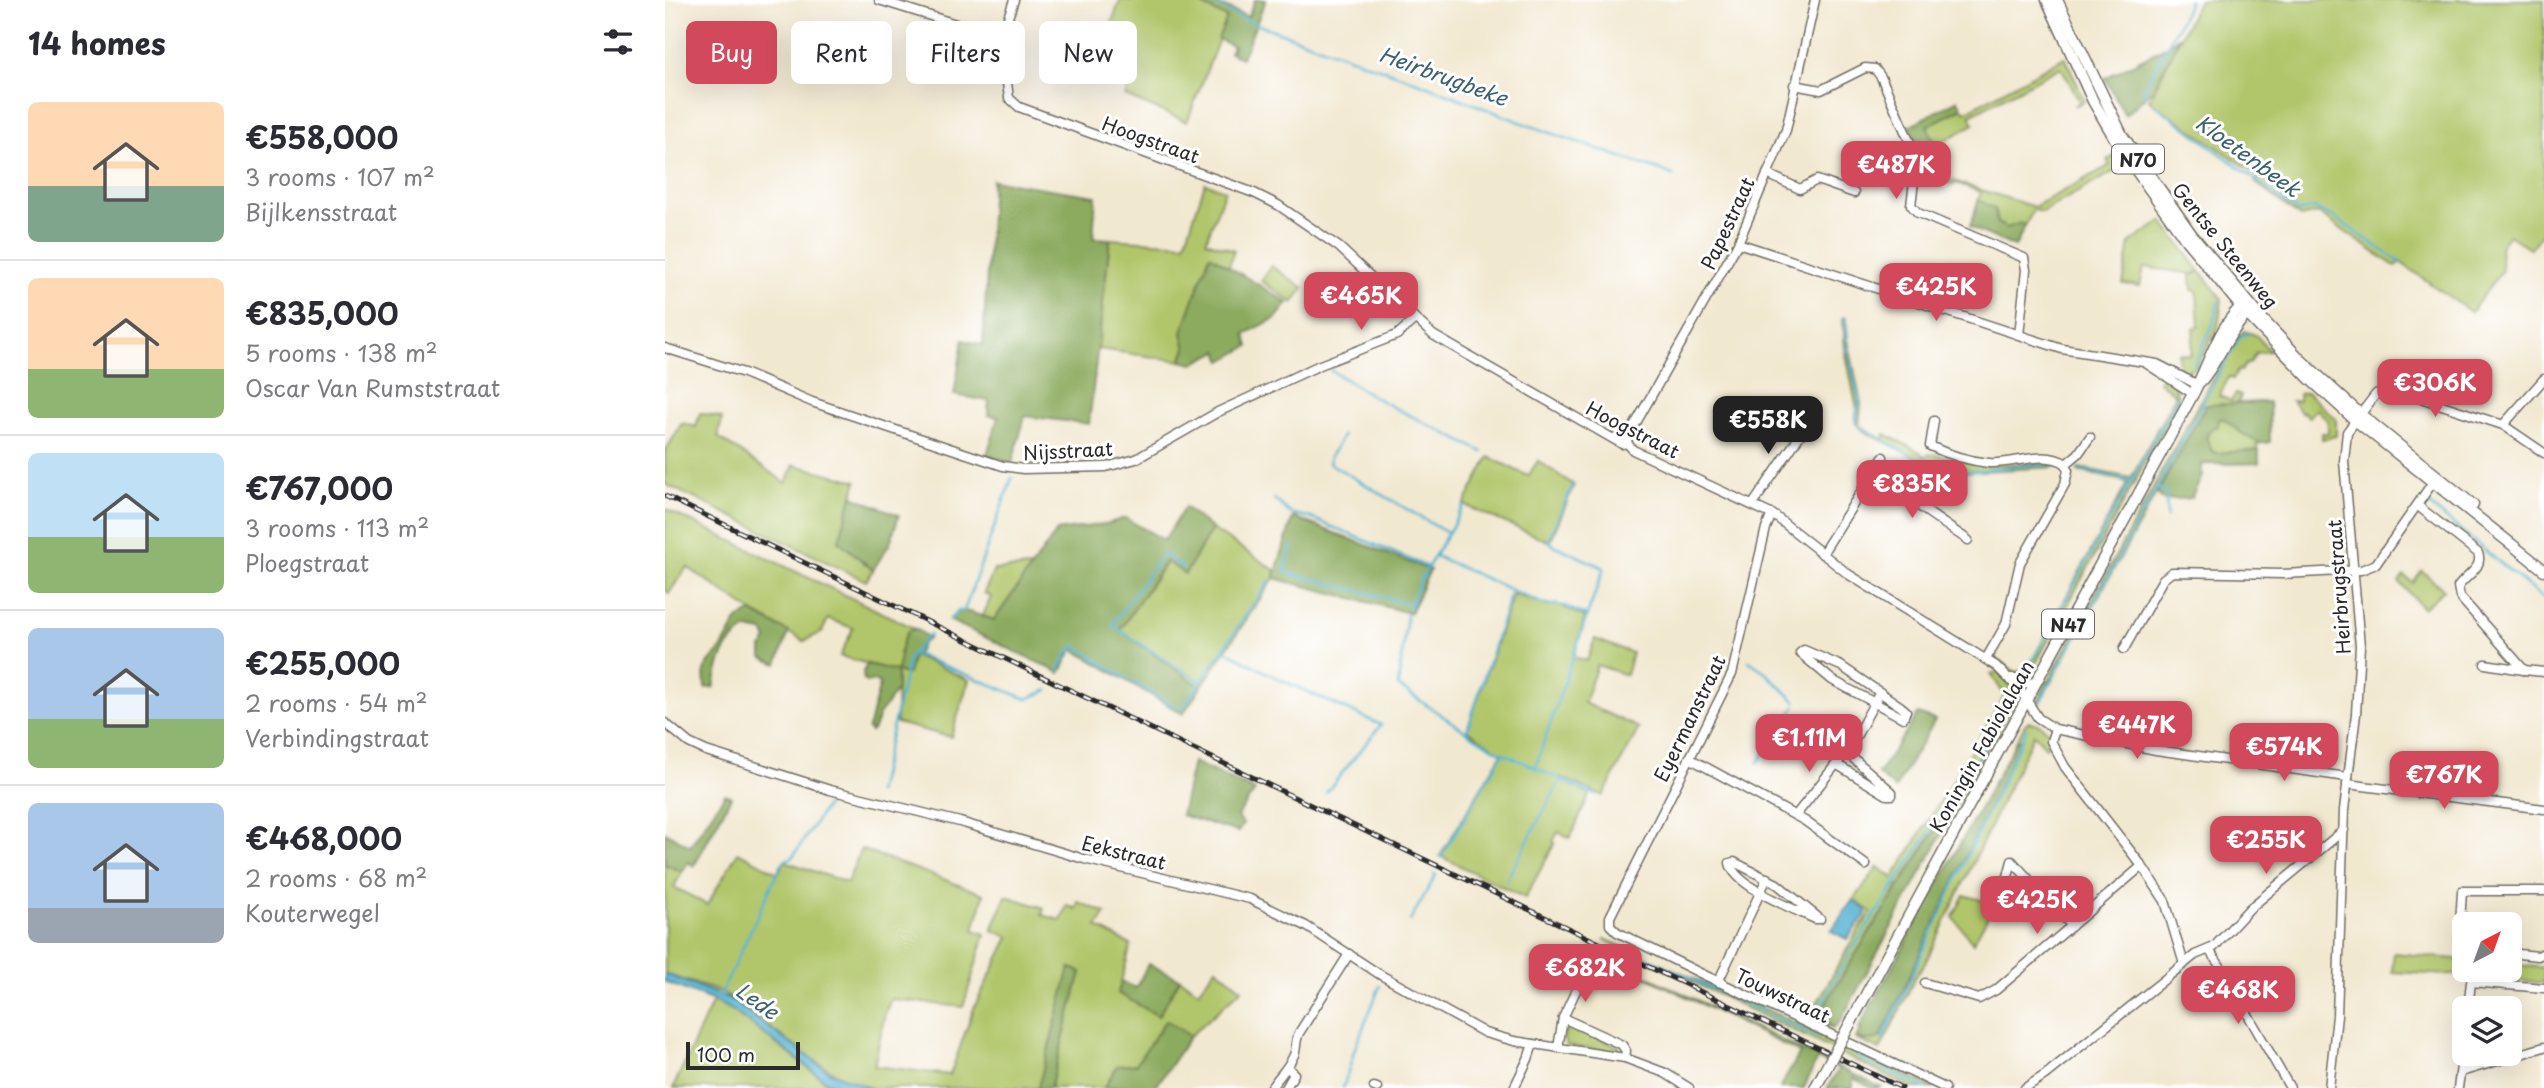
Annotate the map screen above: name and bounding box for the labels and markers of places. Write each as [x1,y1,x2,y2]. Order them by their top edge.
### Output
pin: €487K [1847,142,1945,201]
pin: €425K [1887,264,1985,323]
pin: €465K [1312,272,1410,332]
pin: €306K [2386,360,2484,419]
pin: €558K [1719,396,1817,456]
pin: €835K [1863,461,1961,520]
pin: €447K [2088,702,2186,761]
pin: €1.11M [1752,714,1866,774]
pin: €574K [2235,724,2333,783]
pin: €767K [2395,752,2493,811]
pin: €255K [2217,816,2315,876]
pin: €425K [1988,876,2086,936]
pin: €682K [1536,944,1634,1004]
pin: €468K [2189,967,2287,1026]

